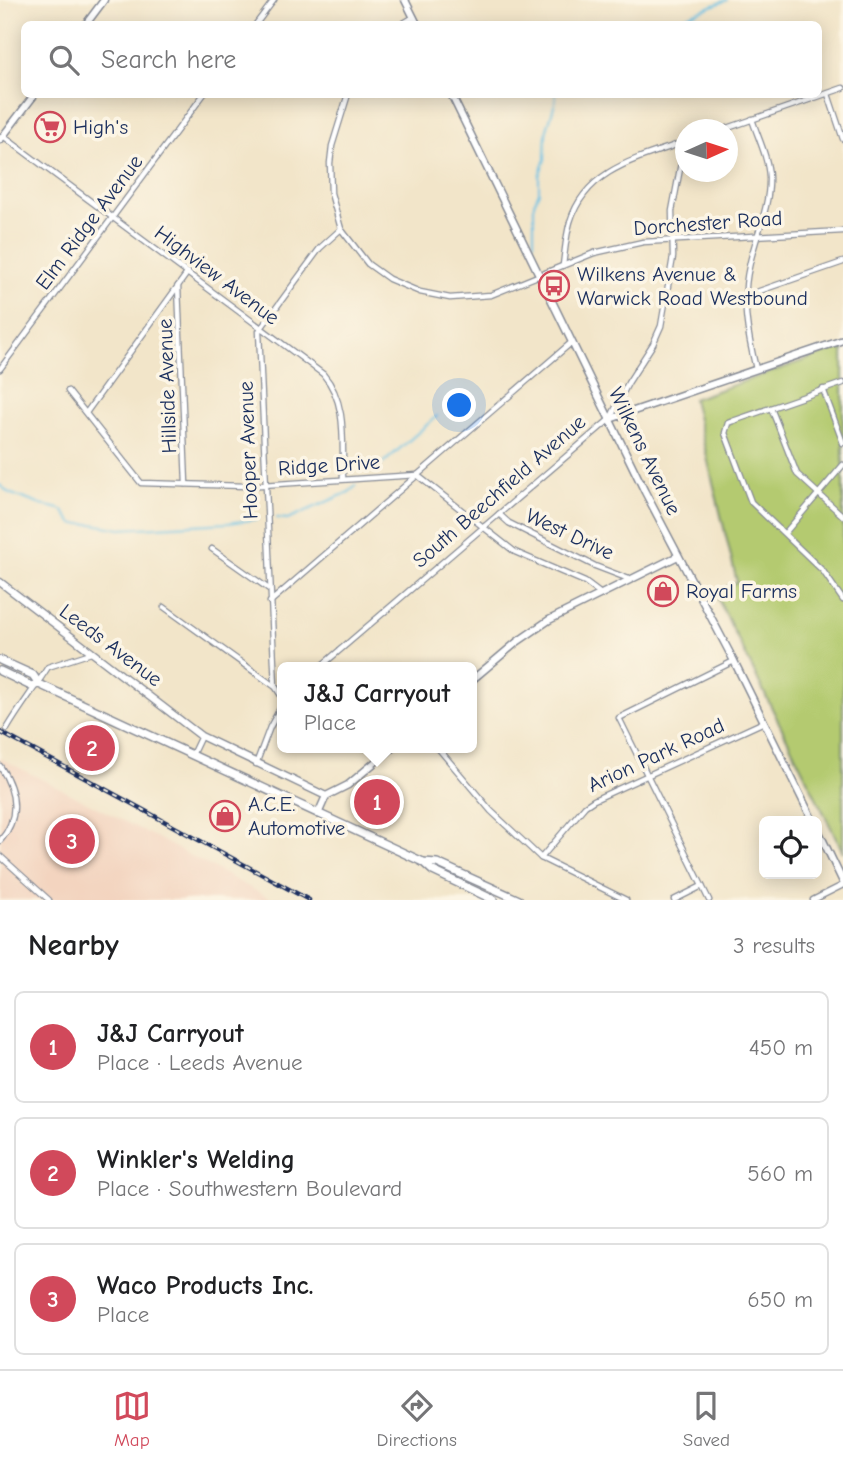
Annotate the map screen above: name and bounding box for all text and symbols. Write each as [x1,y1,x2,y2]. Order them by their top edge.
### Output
search box [21,21,822,98]
icon: search [45,41,83,79]
text: Search here [101,45,236,75]
supermarket icon: High's [33,110,67,144]
place label: High's [73,115,128,139]
north arrow [675,119,738,182]
street label: Elm Ridge Avenue [30,150,148,294]
street label: Dorchester Road [633,206,783,240]
street label: Highview Avenue [150,220,284,330]
place label: Wilkens Avenue & Warwick Road Westbound [577,262,808,310]
bus stop icon: Wilkens Avenue & Warwick Road Westbound [537,269,571,303]
street label: Hillside Avenue [153,318,181,454]
street label: Hooper Avenue [234,380,262,520]
street label: Wilkens Avenue [604,383,686,519]
your location [442,388,476,422]
street label: South Beechfield Avenue [408,409,590,573]
street label: Ridge Drive [277,449,381,481]
street label: West Drive [522,503,618,565]
shop icon: Royal Farms [646,574,680,608]
place label: Royal Farms [686,579,797,603]
street label: Leeds Avenue [55,599,167,691]
popup [277,662,477,753]
text: J&J Carryout [304,679,450,709]
text: Place [304,709,356,736]
street label: Arion Park Road [584,713,728,797]
pin: 2 [69,722,115,774]
pin: 1 [354,776,400,828]
place label: A.C.E. Automotive [248,792,345,840]
shop icon: A.C.E. Automotive [208,799,242,833]
pin: 3 [49,815,95,867]
map controls [759,816,822,879]
button: locate [759,816,822,879]
text: Nearby [28,928,119,963]
text: 3 results [733,932,815,959]
text: J&J Carryout [97,1019,244,1049]
text: 1 [48,1034,58,1061]
text: 450 m [749,1034,813,1061]
text: Place · Leeds Avenue [97,1049,302,1076]
text: Winkler's Welding [97,1145,295,1175]
text: 2 [47,1160,59,1187]
text: 560 m [747,1160,813,1187]
text: Place · Southwestern Boulevard [97,1175,402,1202]
text: Waco Products Inc. [97,1271,313,1301]
text: 3 [47,1286,59,1313]
text: 650 m [747,1286,813,1313]
text: Place [97,1301,149,1328]
tab: Map [113,1387,151,1451]
tab: Directions [377,1387,457,1451]
tab: Saved [683,1387,730,1451]

